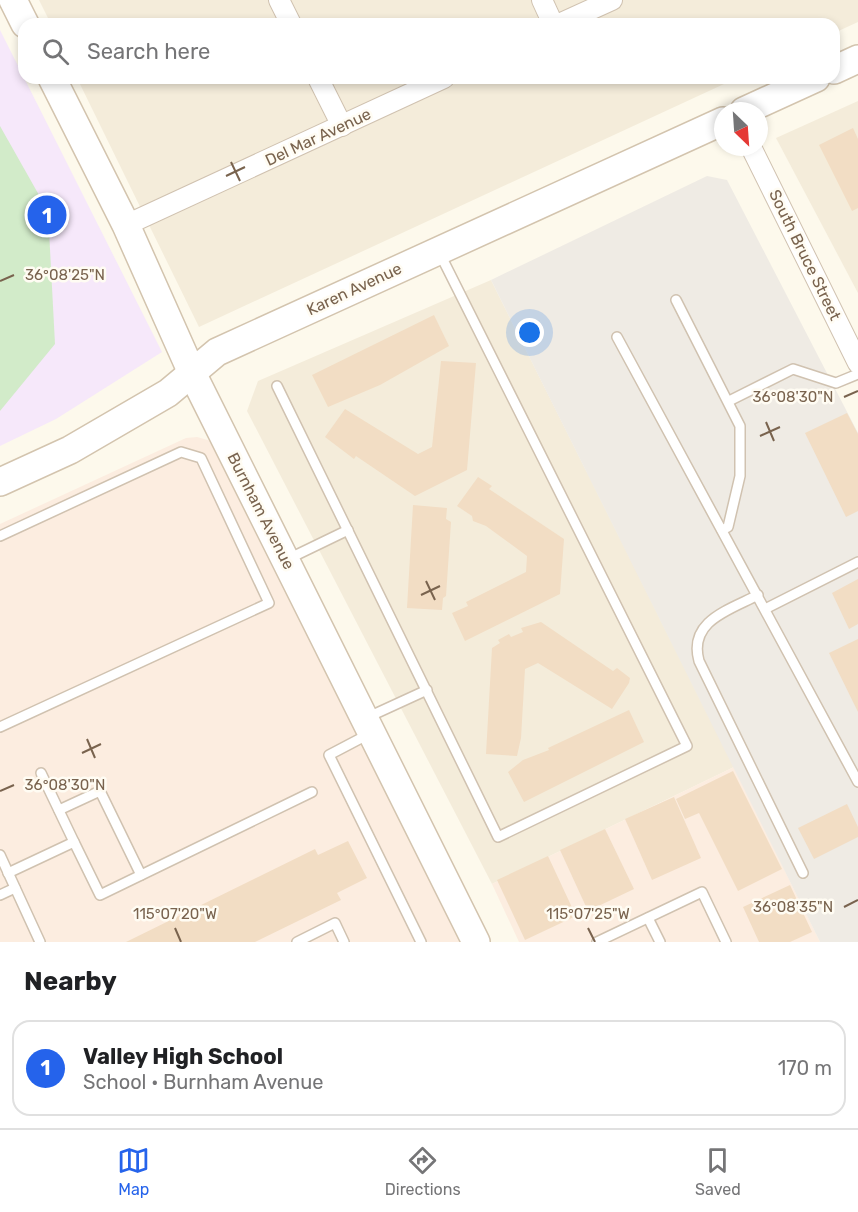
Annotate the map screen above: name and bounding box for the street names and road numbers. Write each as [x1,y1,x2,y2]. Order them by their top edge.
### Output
street label: Del Mar Avenue [262,104,374,170]
street label: South Bruce Street [765,187,845,323]
street label: Karen Avenue [304,259,404,319]
street label: Burnham Avenue [223,449,299,573]

